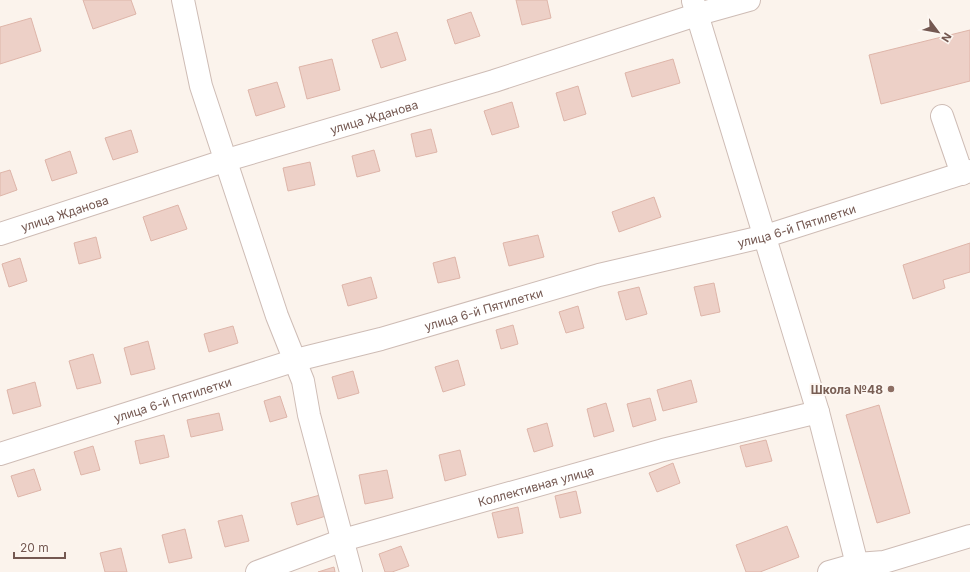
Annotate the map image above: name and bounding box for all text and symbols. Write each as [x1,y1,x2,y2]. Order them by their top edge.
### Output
north arrow [918,12,958,52]
text: N [938,30,955,45]
street label: улица Жданова [328,96,420,137]
street label: улица Жданова [19,192,110,234]
street label: улица 6-й Пятилетки [736,200,857,250]
street label: улица 6-й Пятилетки [423,284,545,333]
street label: улица 6-й Пятилетки [112,373,233,425]
place label: Школа №48 [811,382,883,397]
marker: Школа №48 [886,384,896,394]
street label: Коллективная улица [476,462,595,509]
scale bar [14,534,65,560]
text: 20 m [20,540,49,555]

